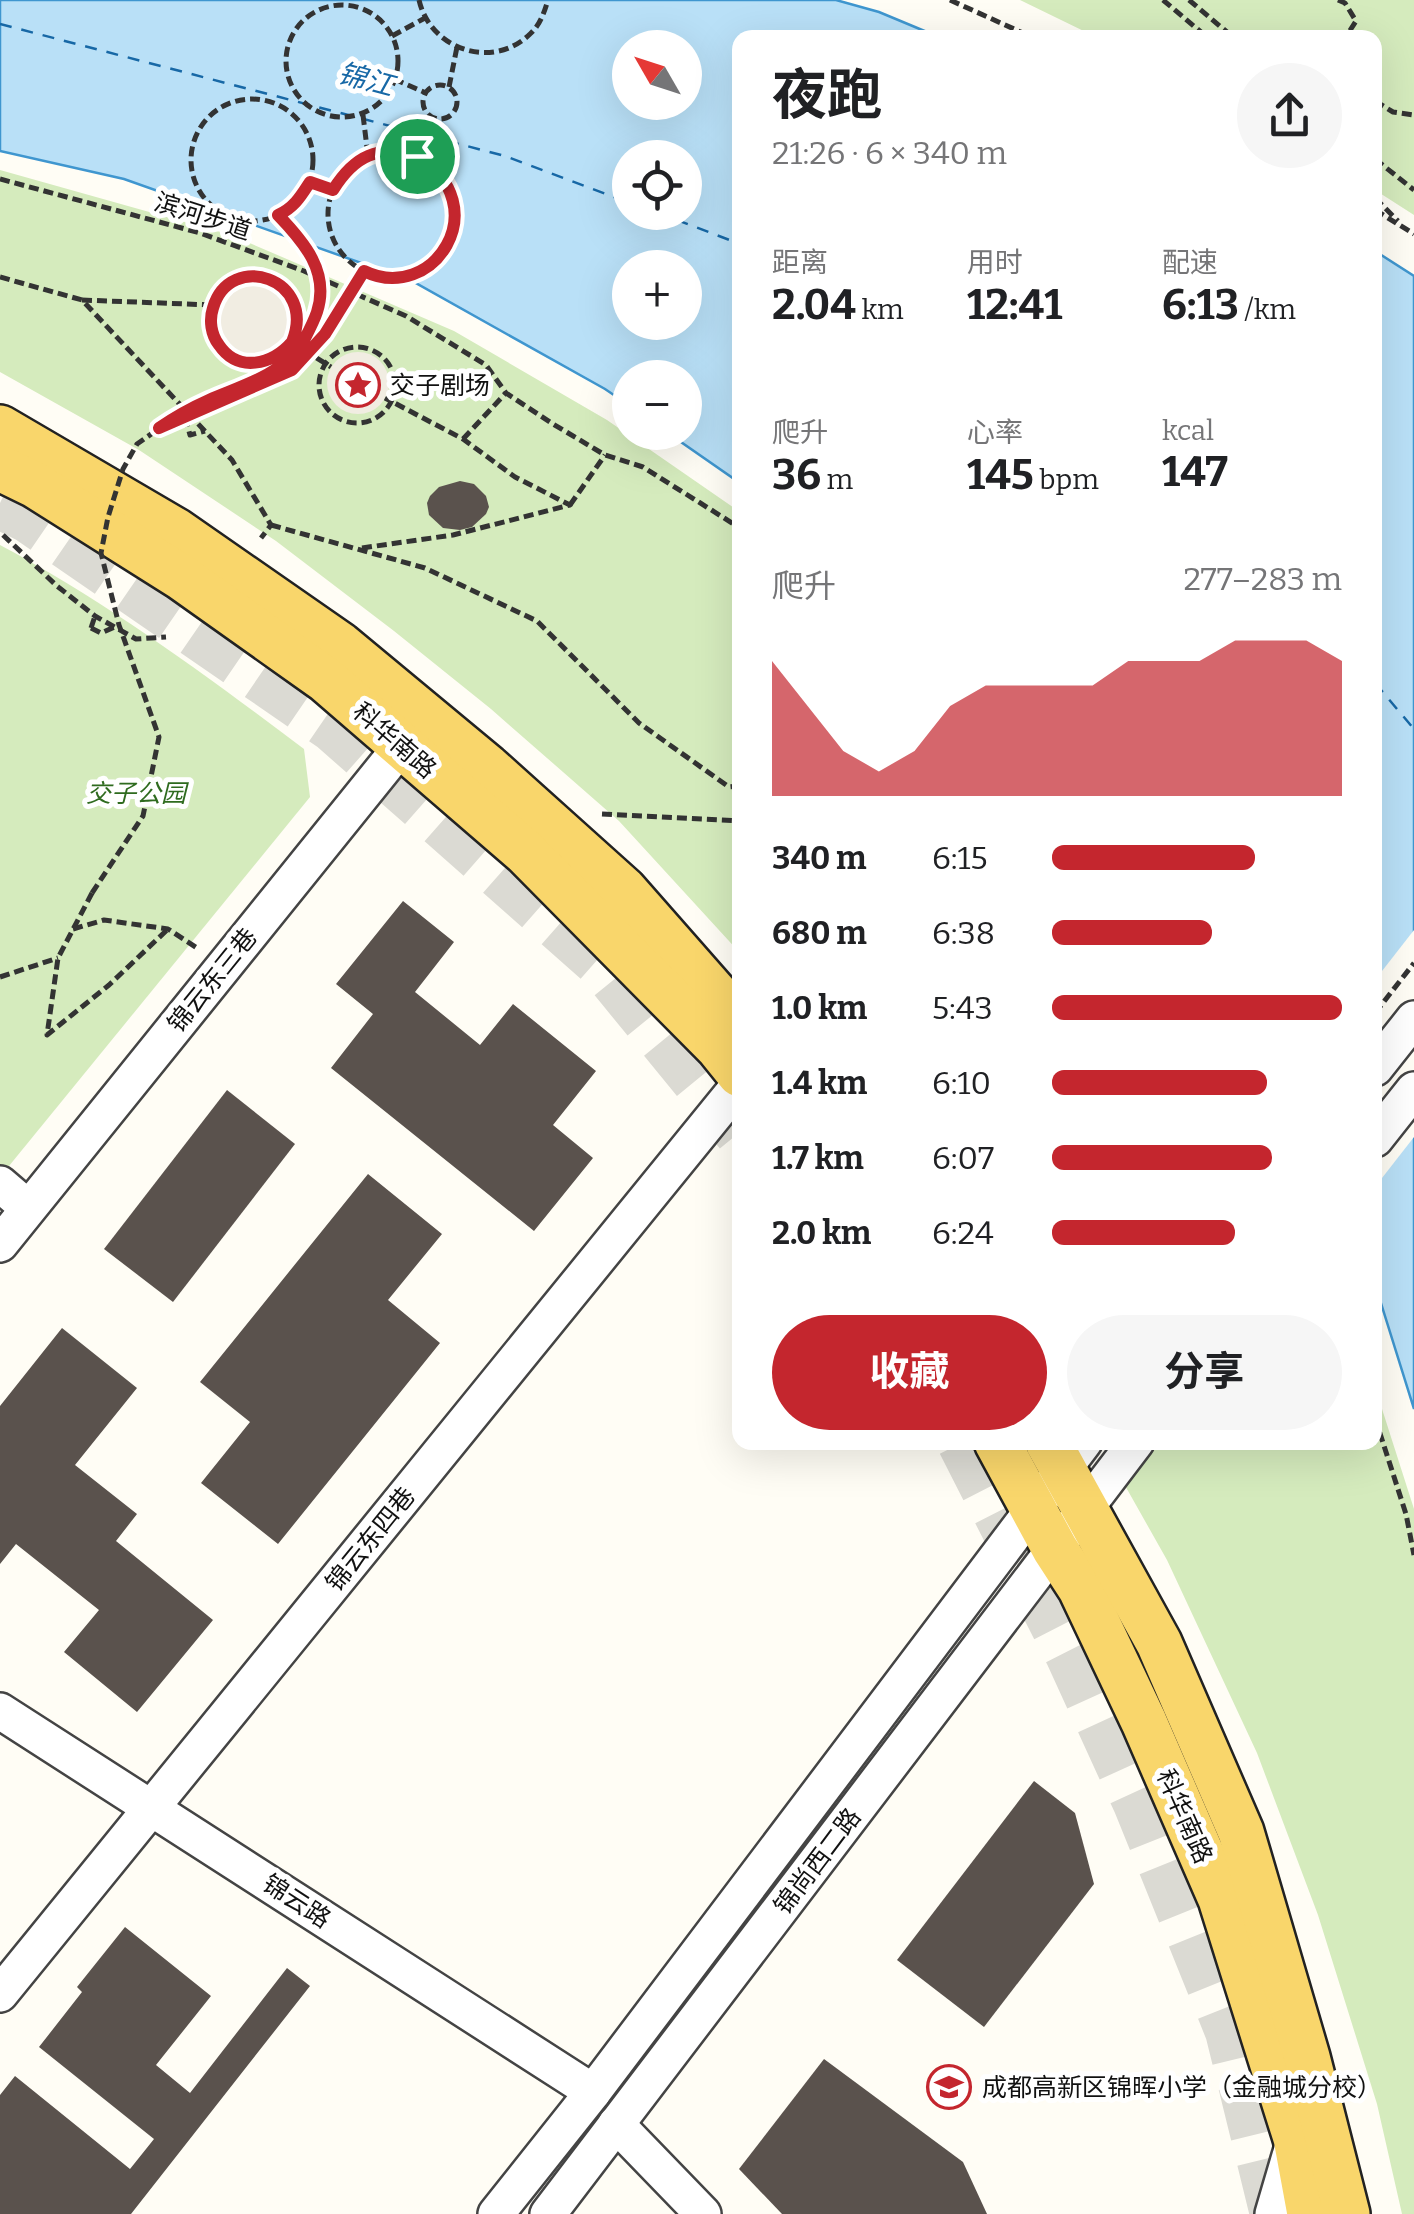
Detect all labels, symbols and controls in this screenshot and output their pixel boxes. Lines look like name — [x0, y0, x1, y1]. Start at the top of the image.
north arrow — [612, 30, 702, 120]
map controls — [612, 30, 702, 450]
water label: 锦江 — [335, 56, 400, 103]
text: 夜跑 — [772, 63, 882, 129]
button: share — [1237, 63, 1342, 168]
pin — [375, 114, 460, 199]
icon: arrive — [390, 129, 445, 184]
text: 21:26 · 6 × 340 m — [772, 134, 1007, 172]
button: locate — [612, 140, 702, 230]
street label: 滨河步道 — [150, 187, 255, 247]
text: 距离 — [772, 246, 828, 279]
text: 用时 — [967, 246, 1023, 279]
text: 配速 — [1162, 246, 1218, 279]
button: + — [612, 250, 702, 340]
text: 2.04 — [772, 280, 856, 330]
text: 12:41 — [967, 280, 1062, 330]
text: 6:13 — [1162, 280, 1239, 330]
text: km — [856, 293, 904, 326]
text: /km — [1239, 293, 1296, 326]
button: − — [612, 360, 702, 450]
place icon: 交子剧场 — [335, 362, 381, 408]
place label: 交子剧场 — [390, 371, 490, 401]
text: kcal — [1162, 414, 1214, 447]
text: 爬升 — [772, 416, 828, 449]
text: 心率 — [967, 416, 1023, 449]
text: 147 — [1162, 447, 1228, 497]
text: 36 — [772, 450, 821, 500]
text: 145 — [967, 450, 1034, 500]
text: m — [821, 463, 853, 496]
text: bpm — [1034, 463, 1099, 496]
text: 277–283 m — [1183, 560, 1342, 598]
text: 爬升 — [772, 567, 836, 605]
street label: 科华南路 — [347, 697, 442, 785]
park label: 交子公园 — [86, 779, 189, 809]
text: 340 m — [772, 839, 867, 877]
text: 6:15 — [932, 839, 988, 877]
text: 680 m — [772, 914, 867, 952]
text: 6:38 — [932, 914, 995, 952]
street label: 锦云东三巷 — [162, 923, 264, 1039]
text: 1.0 km — [772, 989, 867, 1027]
text: 5:43 — [932, 989, 993, 1027]
text: 1.4 km — [772, 1064, 867, 1102]
text: 6:10 — [932, 1064, 991, 1102]
text: 1.7 km — [772, 1139, 864, 1177]
text: 6:07 — [932, 1139, 994, 1177]
text: 2.0 km — [772, 1214, 871, 1252]
text: 6:24 — [932, 1214, 994, 1252]
button: 收藏 — [772, 1315, 1047, 1430]
button: 分享 — [1067, 1315, 1342, 1430]
street label: 锦云东四巷 — [320, 1482, 422, 1598]
street label: 科华南路 — [1150, 1765, 1218, 1868]
street label: 锦尚西二路 — [768, 1803, 867, 1921]
street label: 锦云路 — [257, 1869, 336, 1935]
school or university icon: 成都高新区锦晖小学（金融城分校） — [926, 2064, 972, 2110]
place label: 成都高新区锦晖小学（金融城分校） — [982, 2073, 1382, 2103]

